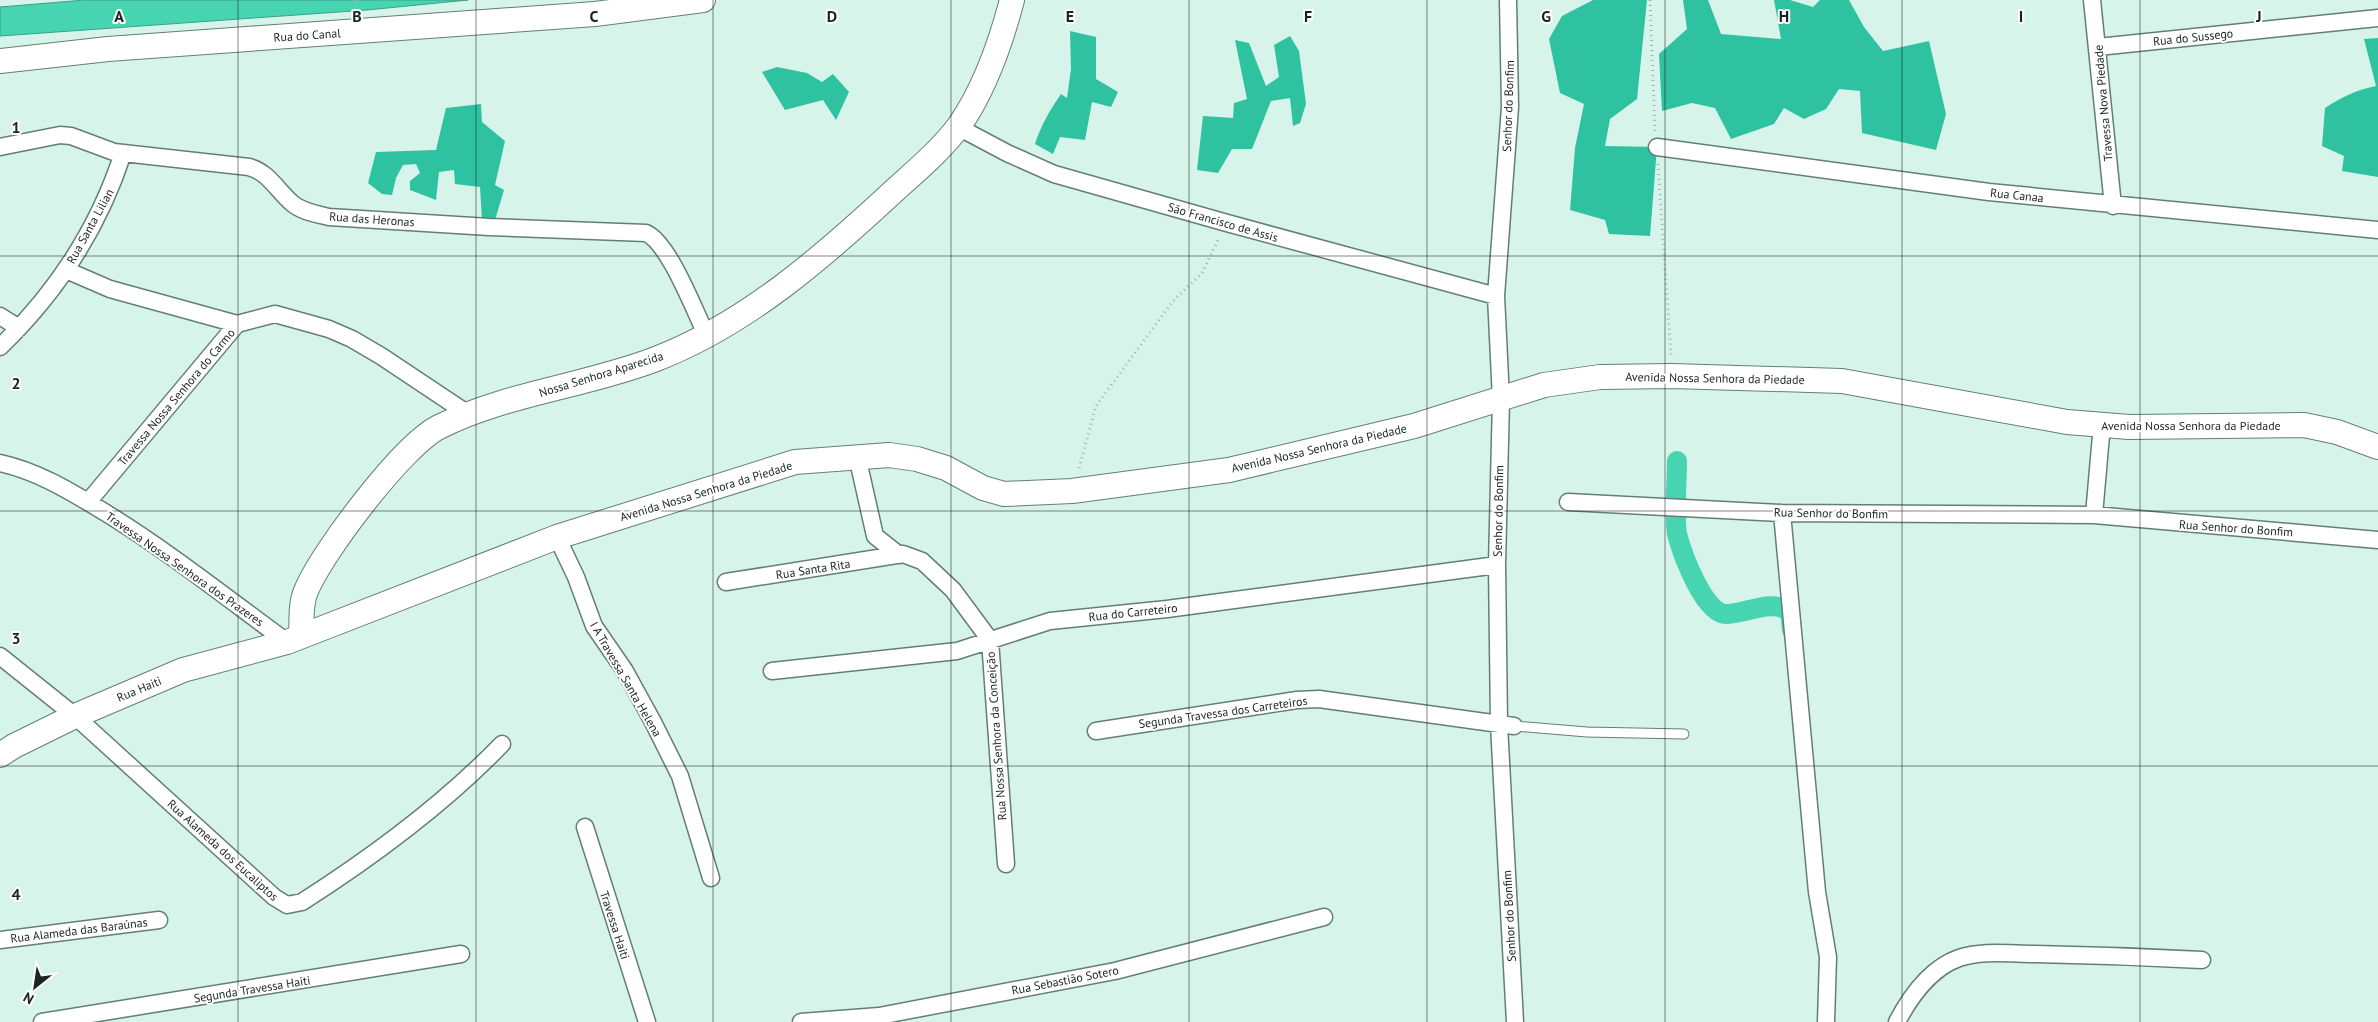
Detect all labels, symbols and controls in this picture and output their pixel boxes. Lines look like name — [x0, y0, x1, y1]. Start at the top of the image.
text: A — [114, 6, 124, 26]
text: B — [352, 6, 362, 26]
text: C — [590, 6, 599, 26]
text: D — [827, 6, 837, 26]
text: E — [1066, 6, 1074, 26]
text: F — [1304, 6, 1312, 26]
text: G — [1541, 6, 1551, 26]
text: H — [1779, 6, 1789, 26]
text: I — [2019, 6, 2023, 26]
text: J — [2255, 6, 2262, 26]
street label: Rua do Canal — [273, 25, 342, 45]
street label: Rua do Sussego — [2152, 25, 2234, 49]
street label: Travessa Nova Piedade — [2090, 44, 2116, 162]
street label: Senhor do Bonfim — [1499, 60, 1517, 152]
text: 1 — [11, 117, 21, 137]
street label: Rua Canaa — [1990, 185, 2045, 205]
street label: Rua Santa Lilian — [63, 186, 117, 266]
street label: São Francisco de Assis — [1166, 199, 1280, 245]
street label: Rua das Heronas — [329, 209, 415, 229]
street label: Travessa Nossa Senhora do Carmo — [114, 325, 238, 469]
street label: Nossa Senhora Aparecida — [537, 348, 665, 400]
street label: Avenida Nossa Senhora da Piedade — [1625, 369, 1805, 387]
text: 2 — [11, 373, 21, 393]
street label: Avenida Nossa Senhora da Piedade — [2101, 418, 2281, 433]
street label: Avenida Nossa Senhora da Piedade — [1230, 421, 1408, 475]
street label: Avenida Nossa Senhora da Piedade — [618, 458, 794, 524]
street label: Senhor do Bonfim — [1490, 465, 1506, 557]
street label: Rua Senhor do Bonfim — [1774, 505, 1888, 521]
street label: Travessa Nossa Senhora dos Prazeres — [103, 509, 267, 629]
street label: Rua Senhor do Bonfim — [2178, 517, 2294, 539]
street label: Rua Santa Rita — [775, 556, 851, 582]
street label: Rua do Carreteiro — [1088, 600, 1178, 624]
street label: I A Travessa Santa Helena — [587, 619, 665, 739]
text: 3 — [11, 628, 21, 648]
street label: Rua Nossa Senhora da Conceição — [983, 651, 1009, 821]
street label: Rua Haiti — [114, 673, 164, 705]
street label: Segunda Travessa dos Carreteiros — [1138, 693, 1308, 731]
street label: Rua Alameda dos Eucaliptos — [164, 796, 282, 904]
street label: Senhor do Bonfim — [1499, 870, 1519, 962]
text: 4 — [11, 884, 21, 904]
street label: Travessa Haiti — [597, 889, 633, 961]
street label: Rua Alameda das Baraúnas — [10, 914, 148, 946]
north arrow — [10, 962, 60, 1012]
street label: Rua Sebastião Sotero — [1010, 962, 1120, 998]
street label: Segunda Travessa Haiti — [193, 972, 311, 1006]
text: N — [20, 988, 37, 1008]

